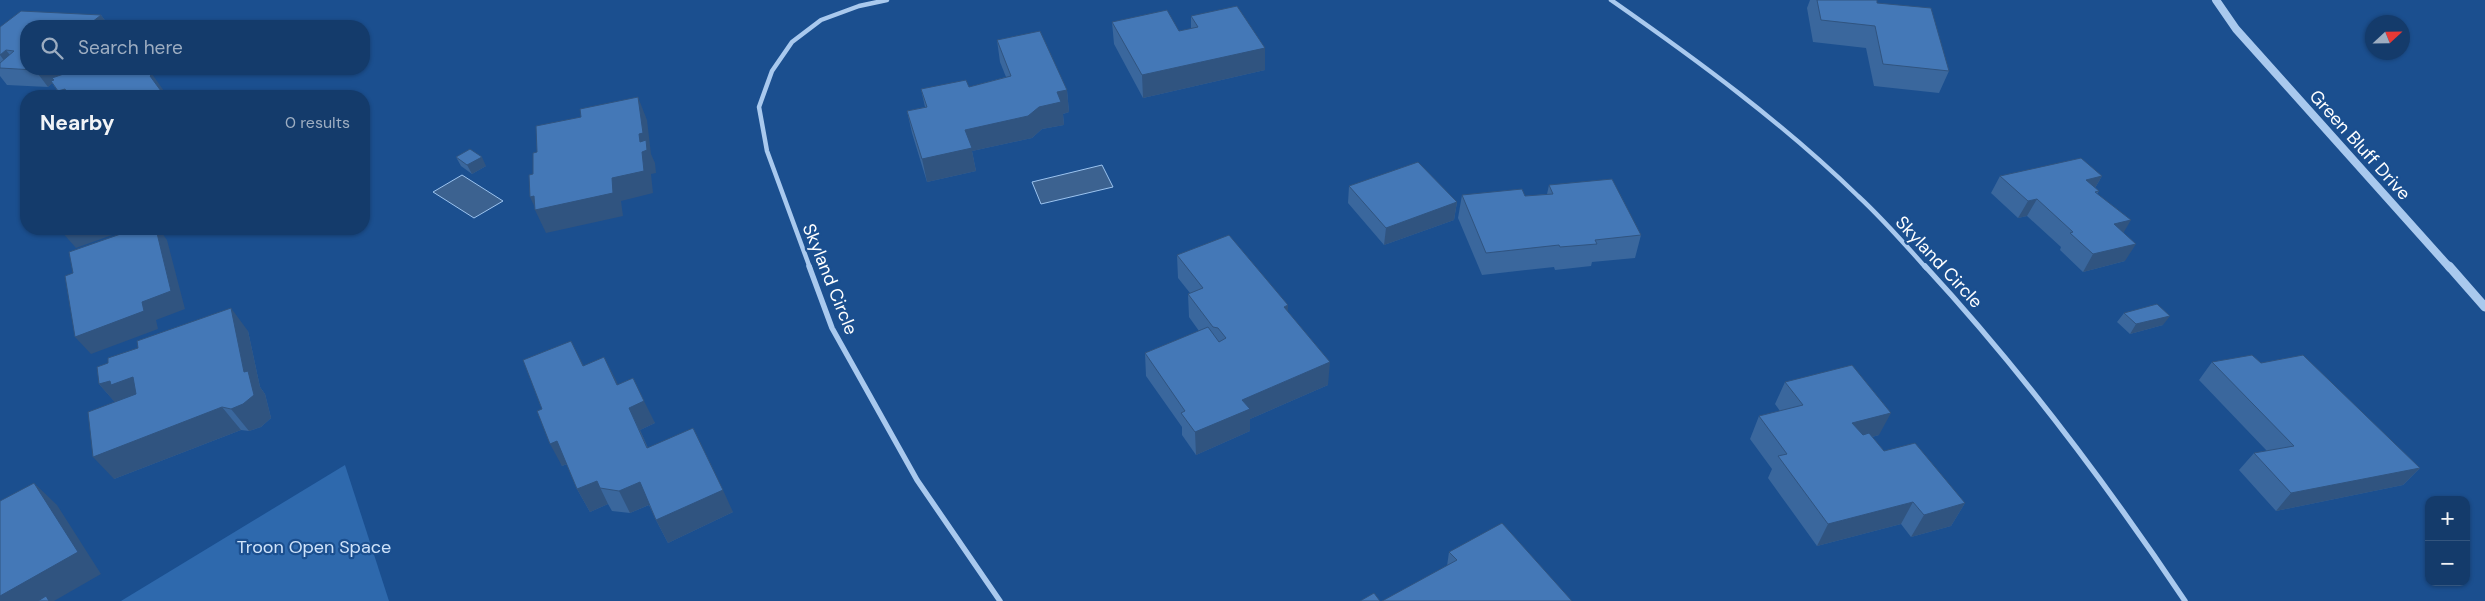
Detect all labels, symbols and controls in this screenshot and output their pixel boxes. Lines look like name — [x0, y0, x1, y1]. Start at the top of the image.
north arrow — [2365, 15, 2410, 60]
search box — [20, 20, 370, 75]
icon: search — [38, 34, 66, 62]
text: Search here — [78, 35, 183, 60]
street label: Green Bluff Drive — [2304, 85, 2416, 205]
text: Nearby — [40, 109, 114, 137]
text: 0 results — [285, 112, 350, 133]
street label: Skyland Circle — [1890, 211, 1988, 313]
street label: Skyland Circle — [797, 220, 863, 338]
map controls — [2425, 496, 2470, 586]
button: + — [2425, 496, 2470, 541]
park label: Troon Open Space — [237, 535, 391, 559]
button: − — [2425, 541, 2470, 586]

